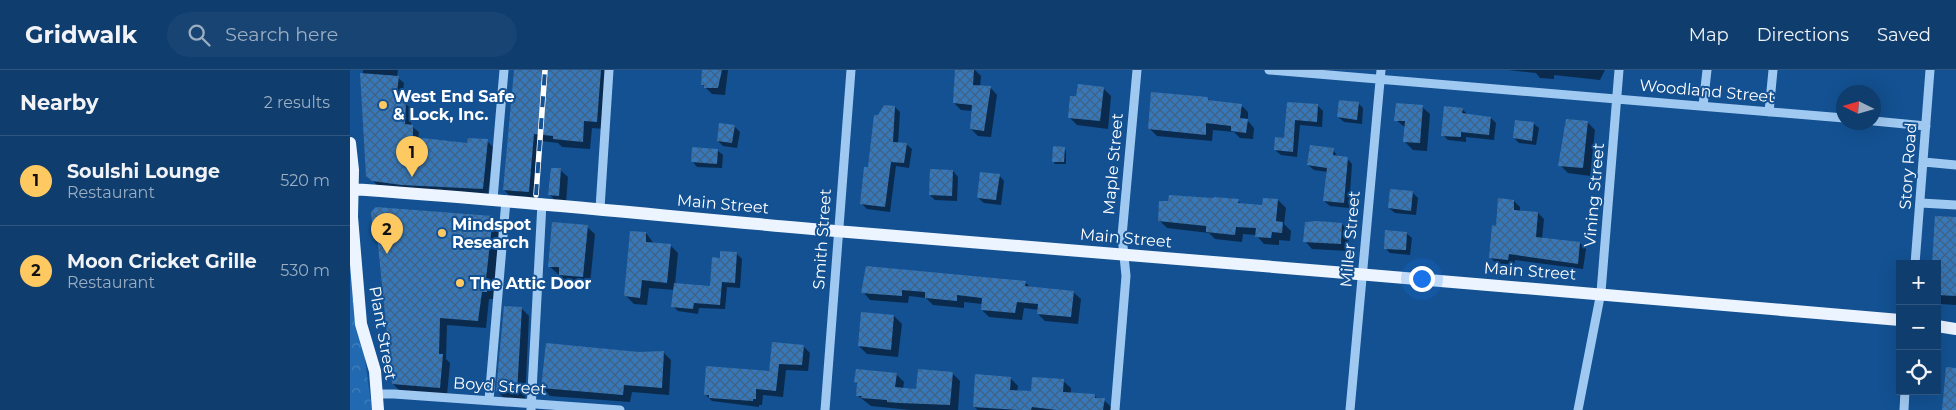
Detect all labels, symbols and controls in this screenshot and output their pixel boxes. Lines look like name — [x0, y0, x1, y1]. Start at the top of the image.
search box — [167, 12, 517, 57]
text: Gridwalk — [25, 20, 137, 49]
icon: search — [185, 21, 213, 49]
text: Search here — [225, 23, 338, 46]
text: Map — [1689, 24, 1729, 46]
text: Directions — [1757, 24, 1849, 46]
text: Saved — [1877, 24, 1931, 46]
street label: Woodland Street — [1639, 76, 1776, 106]
north arrow — [1836, 85, 1881, 130]
place label: West End Safe & Lock, Inc. — [393, 87, 515, 124]
text: Nearby — [20, 90, 99, 115]
text: 2 results — [264, 93, 330, 112]
marker: West End Safe & Lock, Inc. — [377, 99, 389, 111]
street label: Maple Street — [1099, 112, 1127, 216]
street label: Story Road — [1895, 122, 1921, 210]
pin: 1 — [396, 136, 428, 177]
street label: Vining Street — [1580, 142, 1608, 248]
text: Soulshi Lounge — [67, 160, 220, 183]
text: 1 — [33, 171, 39, 190]
text: 520 m — [280, 171, 330, 190]
text: Restaurant — [67, 183, 155, 202]
street label: Smith Street — [809, 188, 835, 290]
street label: Miller Street — [1336, 189, 1364, 288]
street label: Main Street — [676, 191, 770, 218]
pin: 2 — [371, 213, 403, 254]
place label: Mindspot Research — [452, 215, 531, 252]
street label: Main Street — [1079, 225, 1173, 252]
marker: Mindspot Research — [436, 227, 448, 239]
text: Moon Cricket Grille — [67, 250, 257, 273]
street label: Main Street — [1483, 258, 1577, 284]
map controls — [1896, 260, 1941, 395]
button: + — [1896, 260, 1941, 305]
text: 2 — [31, 261, 41, 280]
text: 530 m — [280, 261, 330, 280]
your location — [1409, 266, 1435, 292]
text: Restaurant — [67, 273, 155, 292]
place label: The Attic Door — [470, 274, 592, 293]
marker: The Attic Door — [454, 277, 466, 289]
street label: Plant Street — [365, 285, 401, 382]
button: − — [1896, 305, 1941, 350]
button: locate — [1896, 350, 1941, 395]
street label: Boyd Street — [453, 373, 548, 399]

